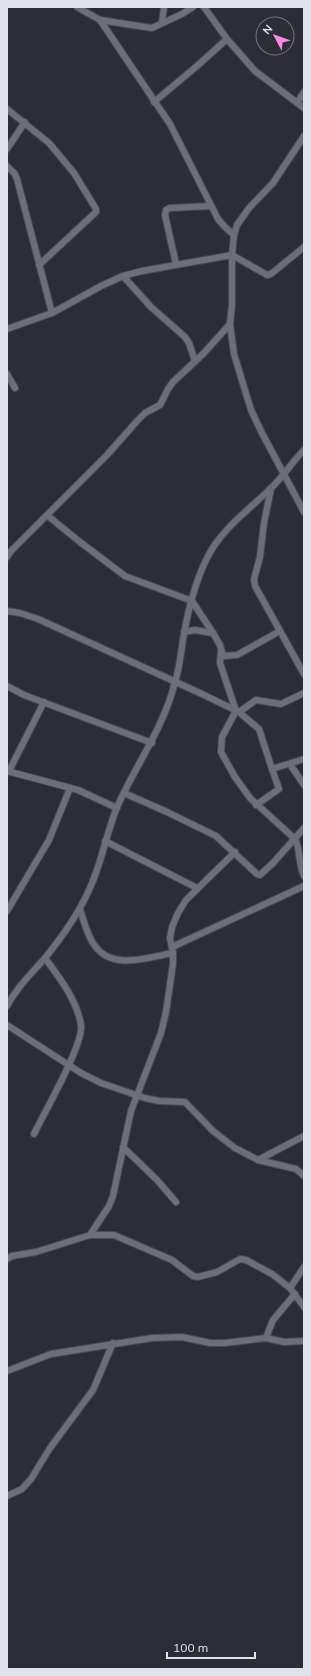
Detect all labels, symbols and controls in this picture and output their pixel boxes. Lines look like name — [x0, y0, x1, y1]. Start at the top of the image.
north arrow — [255, 16, 295, 56]
text: N — [259, 22, 275, 37]
scale bar — [167, 1634, 255, 1660]
text: 100 m — [173, 1640, 208, 1655]

